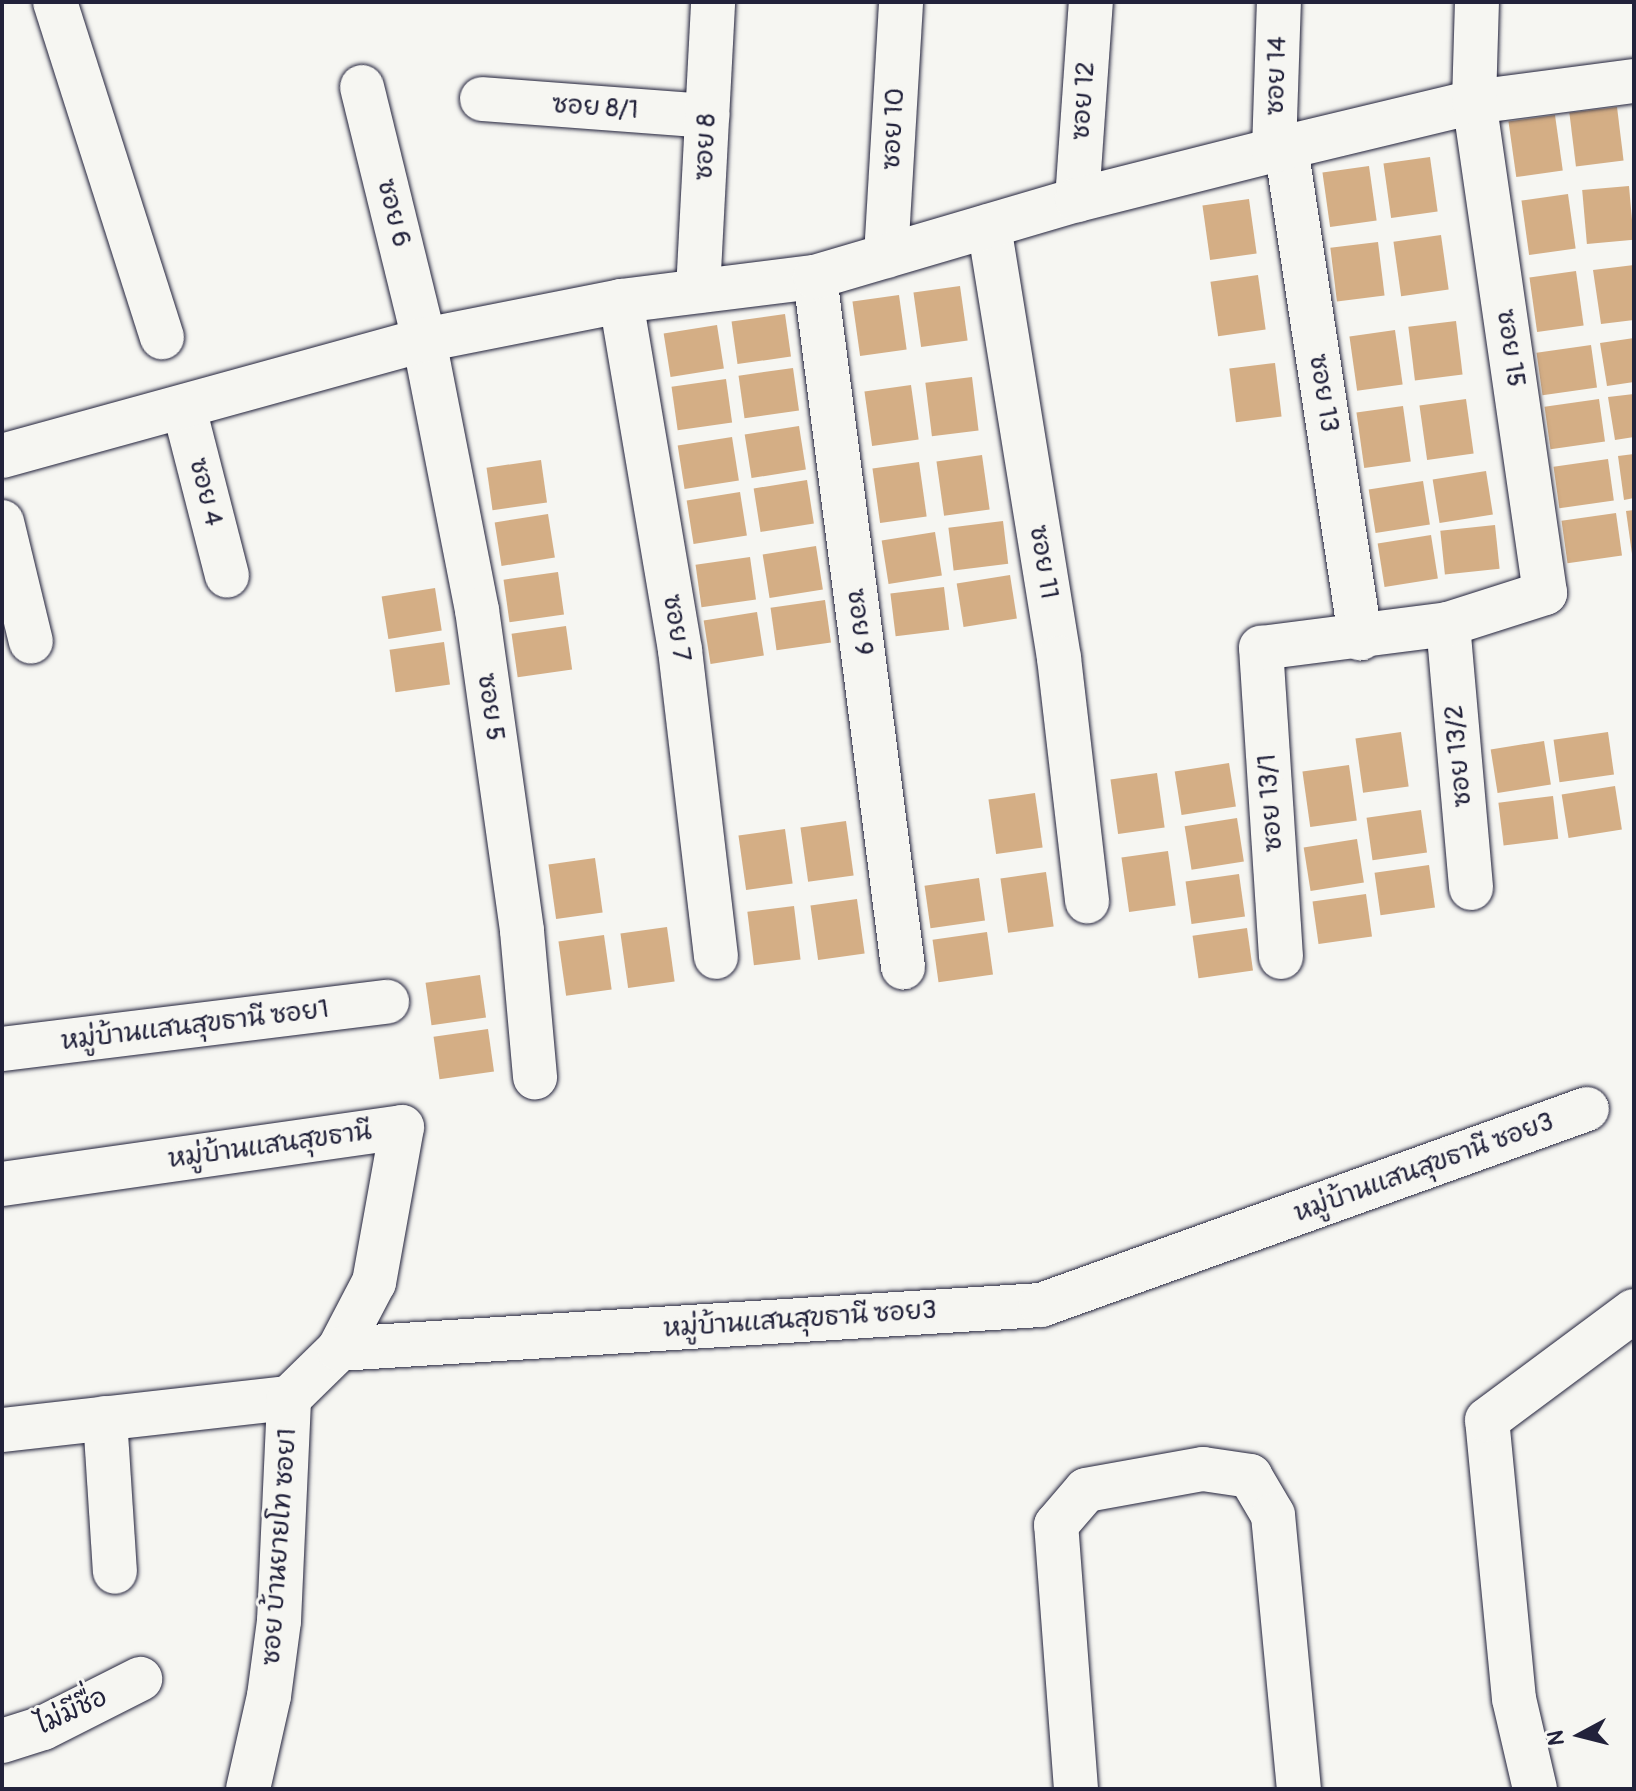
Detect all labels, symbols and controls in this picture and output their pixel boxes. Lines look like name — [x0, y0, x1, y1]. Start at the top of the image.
street label: ซอย 14 — [1260, 36, 1294, 116]
street label: ซอย 12 — [1066, 61, 1102, 141]
street label: ซอย 10 — [876, 87, 912, 171]
street label: ซอย 8/1 — [551, 89, 639, 127]
street label: ซอย 8 — [689, 113, 723, 181]
street label: ซอย 6 — [369, 176, 417, 250]
street label: ซอย 15 — [1489, 307, 1531, 389]
street label: ซอย 13 — [1301, 352, 1345, 434]
street label: ซอย 4 — [181, 455, 229, 529]
street label: ซอย 11 — [1022, 523, 1064, 601]
street label: ซอย 9 — [839, 587, 879, 657]
street label: ซอย 7 — [655, 592, 697, 664]
street label: ซอย 5 — [470, 671, 510, 743]
street label: ซอย 13/2 — [1439, 704, 1479, 808]
street label: ซอย 13/1 — [1252, 753, 1290, 853]
street label: หมู่บ้านแสนสุขธานี ซอย1 — [59, 994, 331, 1058]
street label: หมู่บ้านแสนสุขธานี ซอย3 — [1290, 1107, 1558, 1229]
street label: หมู่บ้านแสนสุขธานี — [166, 1116, 374, 1176]
street label: หมู่บ้านแสนสุขธานี ซอย3 — [662, 1295, 938, 1345]
street label: ซอย บ้านยายโท ซอย1 — [256, 1427, 304, 1667]
street label: ไม่มีชื่อ — [32, 1682, 112, 1742]
north arrow — [1540, 1695, 1620, 1775]
text: N — [1541, 1729, 1571, 1747]

